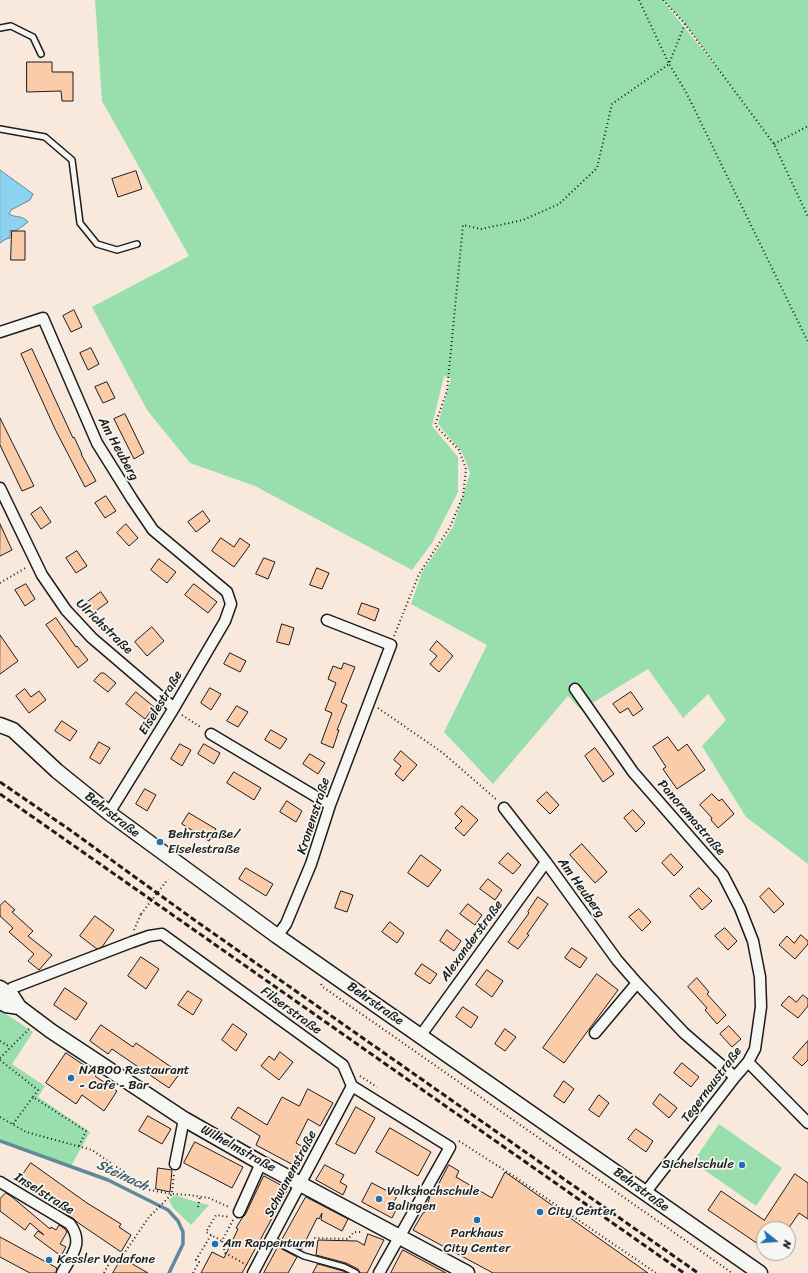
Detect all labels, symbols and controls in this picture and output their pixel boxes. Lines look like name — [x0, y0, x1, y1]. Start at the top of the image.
street label: Am Heuberg — [94, 415, 142, 483]
street label: Ulrichstraße — [72, 596, 136, 658]
street label: Eiselestraße — [136, 668, 186, 738]
street label: Kronenstraße — [294, 776, 334, 856]
street label: Panoramastraße — [654, 777, 728, 859]
street label: Behrstraße — [82, 789, 142, 841]
place label: Behrstraße/ Eiselestraße — [168, 827, 240, 858]
marker: Behrstraße/ Eiselestraße — [155, 837, 165, 847]
street label: Am Heuberg — [554, 855, 608, 921]
street label: Alexanderstraße — [437, 898, 507, 984]
street label: Behrstraße — [344, 979, 406, 1029]
street label: Filserstraße — [257, 984, 325, 1038]
street label: Tegernaustraße — [679, 1044, 745, 1126]
place label: NABOO Restaurant - Cafe - Bar — [79, 1063, 189, 1094]
marker: NABOO Restaurant - Cafe - Bar — [66, 1073, 76, 1083]
street label: Wilhelmstraße — [198, 1122, 278, 1176]
street label: Schwanenstraße — [262, 1128, 320, 1220]
water label: Steinach — [94, 1157, 150, 1195]
place label: Sichelschule — [662, 1157, 734, 1173]
marker: Sichelschule — [737, 1160, 747, 1170]
street label: Behrstraße — [610, 1165, 672, 1215]
street label: Inselstraße — [11, 1170, 77, 1218]
place label: Volkshochschule Balingen — [387, 1184, 480, 1215]
marker: Volkshochschule Balingen — [374, 1194, 384, 1204]
place label: City Center — [548, 1204, 615, 1220]
marker: City Center — [535, 1207, 545, 1217]
marker: Parkhaus City Center — [472, 1215, 482, 1225]
north arrow — [756, 1221, 796, 1261]
place label: Parkhaus City Center — [443, 1226, 511, 1257]
place label: Am Rappenturm — [223, 1236, 315, 1252]
text: N — [777, 1238, 797, 1251]
marker: Am Rappenturm — [210, 1239, 220, 1249]
place label: Kessler Vodafone — [57, 1252, 155, 1268]
marker: Kessler Vodafone — [44, 1255, 54, 1265]

